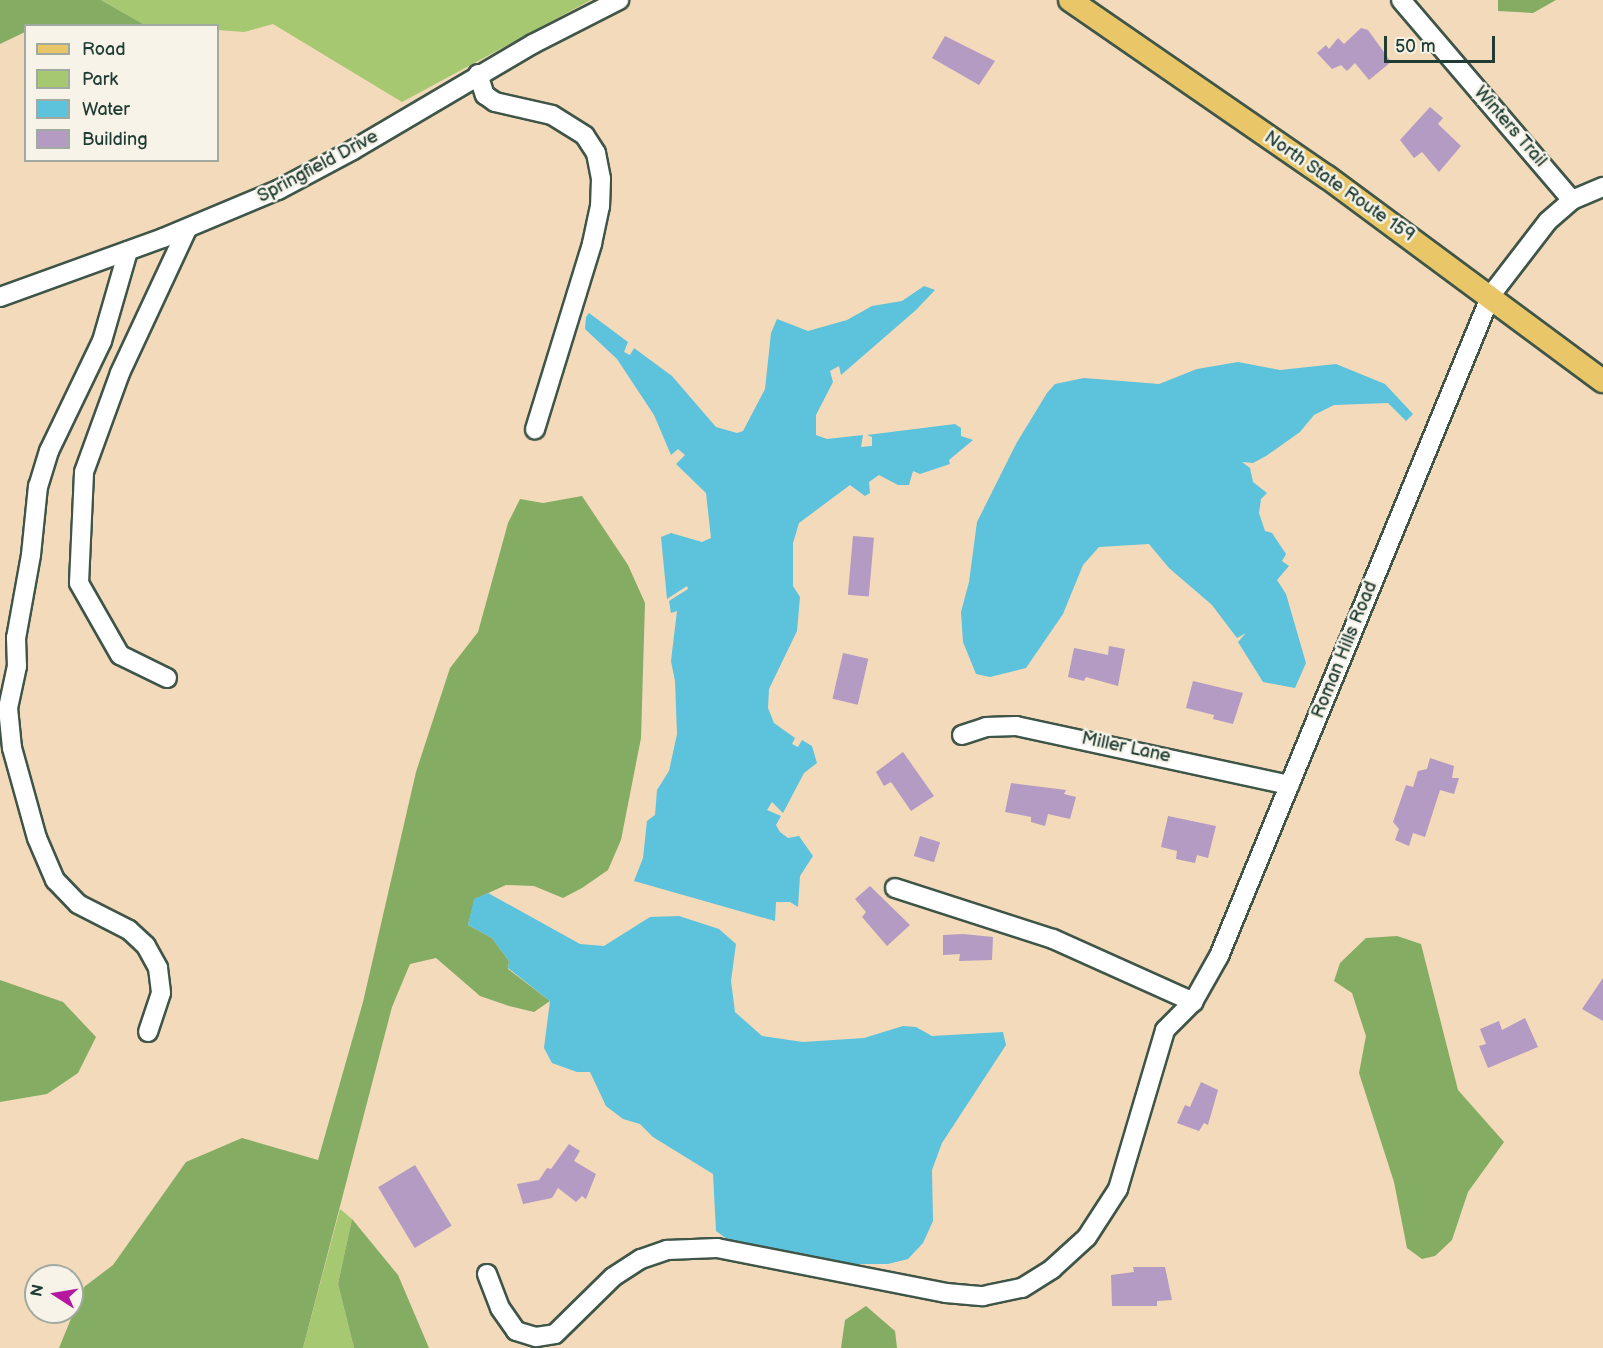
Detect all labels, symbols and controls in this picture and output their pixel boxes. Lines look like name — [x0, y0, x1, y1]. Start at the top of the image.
legend — [24, 24, 219, 162]
scale bar — [1387, 24, 1498, 62]
text: 50 m — [1395, 36, 1436, 57]
text: Road — [82, 39, 126, 60]
text: Park — [82, 69, 118, 90]
street label: Winters Trail — [1469, 82, 1551, 172]
text: Water — [82, 99, 130, 120]
street label: Springfield Drive — [254, 126, 382, 208]
street label: North State Route 159 — [1260, 127, 1418, 247]
text: Building — [82, 129, 148, 150]
street label: Roman Hills Road — [1308, 578, 1382, 722]
street label: Miller Lane — [1079, 728, 1173, 768]
north arrow — [24, 1264, 84, 1324]
text: N — [27, 1283, 48, 1298]

